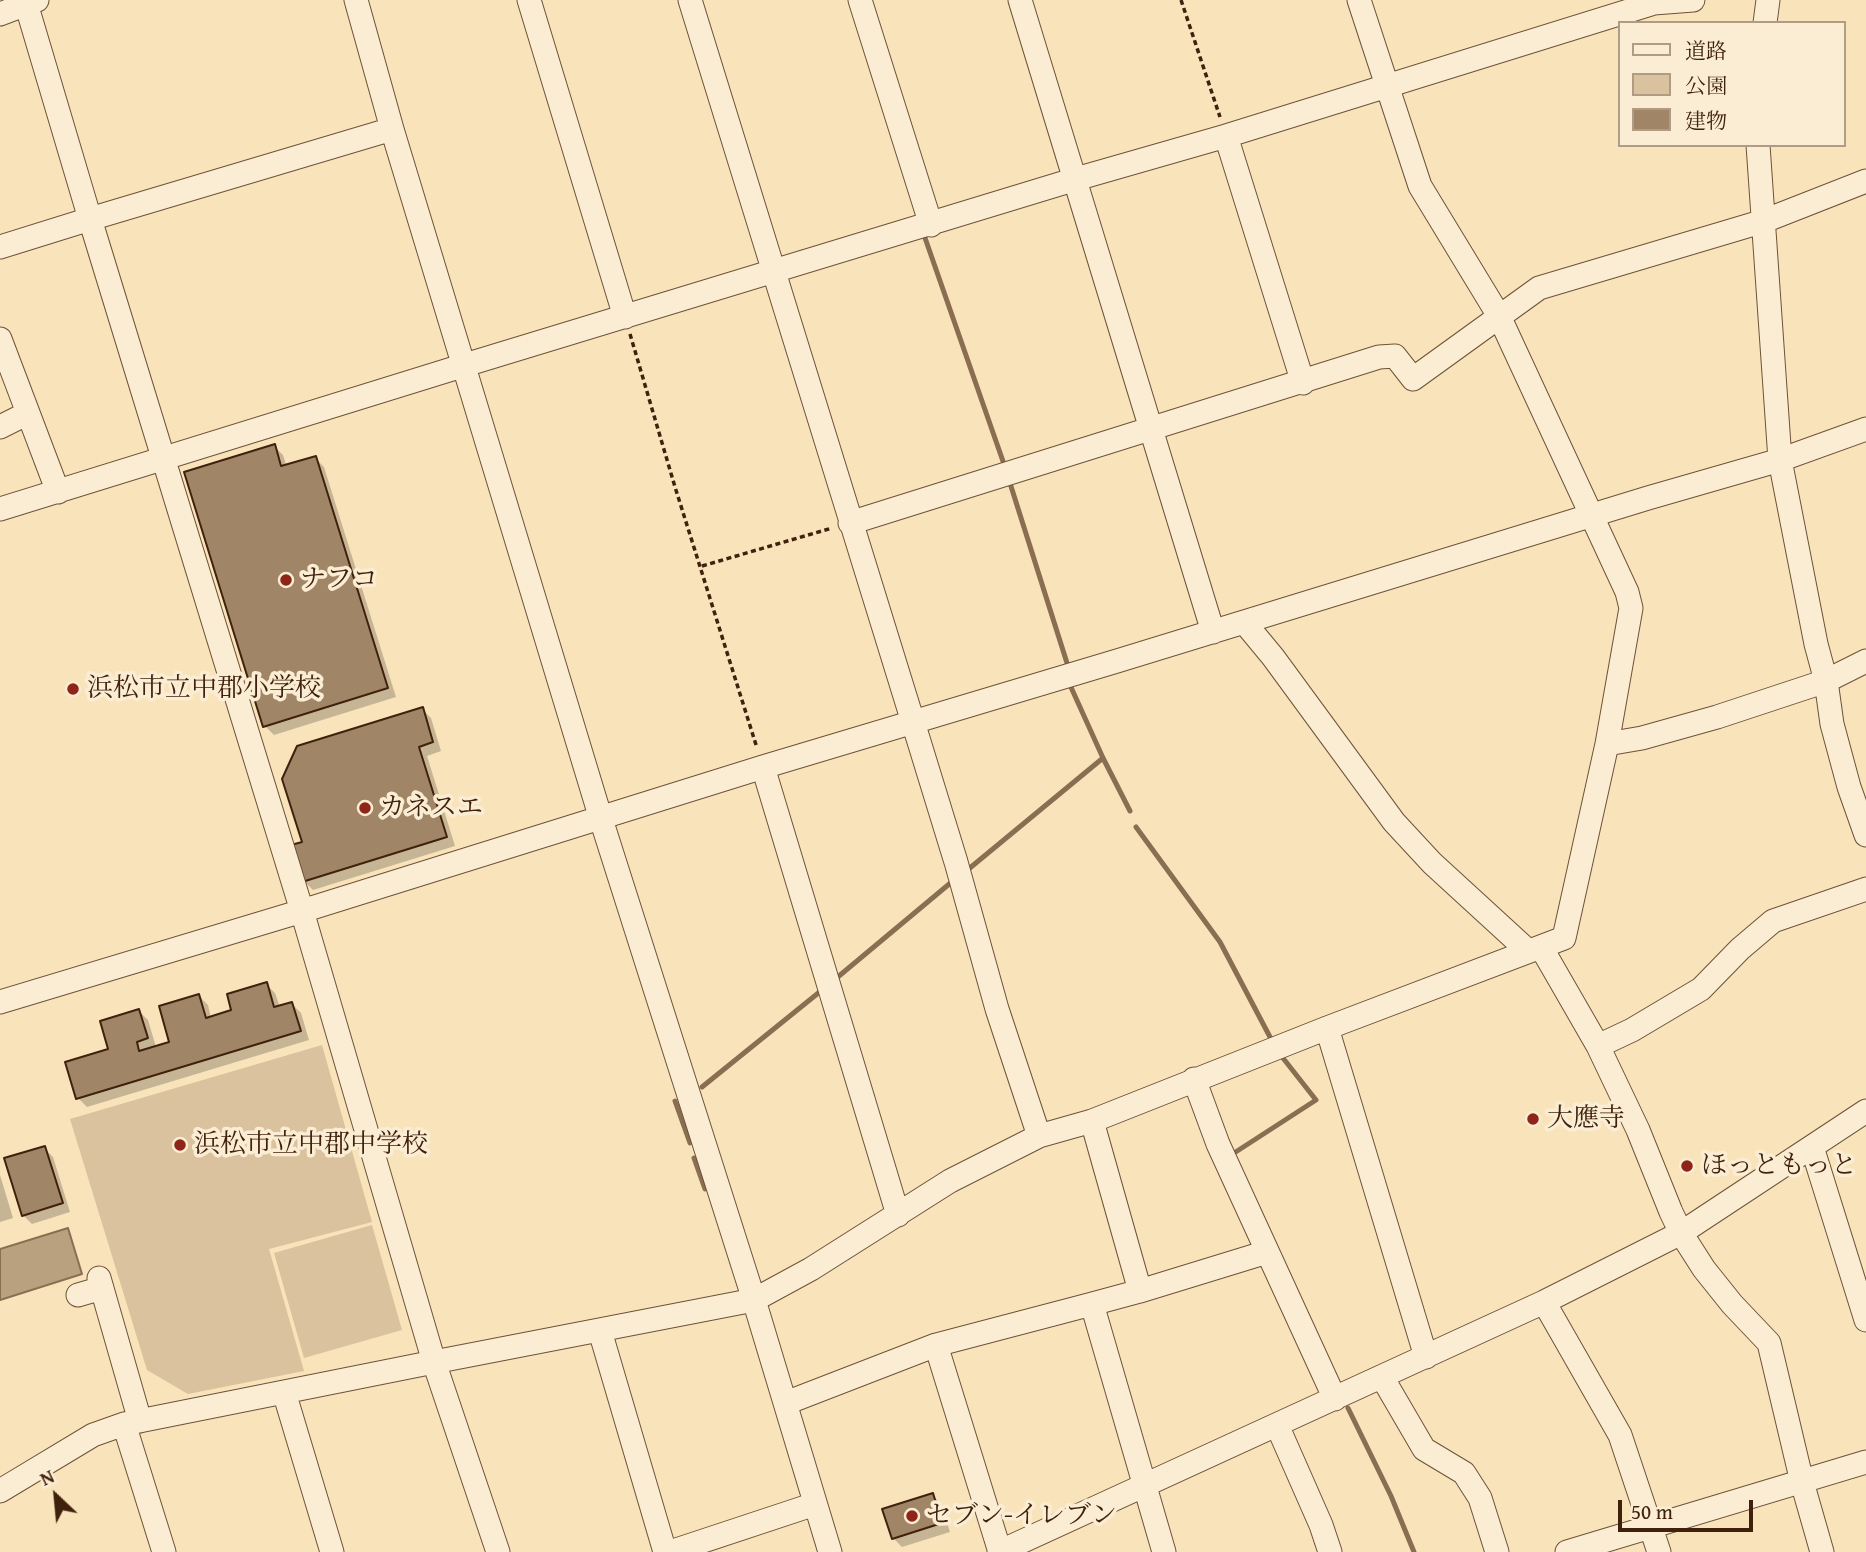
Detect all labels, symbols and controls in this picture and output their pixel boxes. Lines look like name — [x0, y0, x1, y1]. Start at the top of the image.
legend — [1618, 21, 1845, 147]
text: 道路 — [1685, 35, 1727, 66]
text: 公園 — [1685, 70, 1727, 101]
text: 建物 — [1685, 105, 1727, 136]
place label: ナフコ — [300, 564, 378, 596]
marker: ナフコ — [278, 572, 294, 588]
place label: 浜松市立中郡小学校 — [87, 673, 321, 705]
marker: 浜松市立中郡小学校 — [65, 681, 81, 697]
place label: カネスエ — [379, 792, 483, 824]
marker: カネスエ — [357, 800, 373, 816]
place label: 大應寺 — [1547, 1103, 1625, 1135]
marker: 大應寺 — [1525, 1111, 1541, 1127]
place label: 浜松市立中郡中学校 — [194, 1129, 428, 1161]
marker: 浜松市立中郡中学校 — [172, 1137, 188, 1153]
place label: ほっともっと — [1701, 1150, 1857, 1182]
marker: ほっともっと — [1679, 1158, 1695, 1174]
north arrow — [21, 1461, 91, 1531]
text: N — [35, 1462, 59, 1492]
scale bar — [1621, 1486, 1756, 1530]
text: 50 m — [1631, 1496, 1673, 1527]
place label: セブン-イレブン — [926, 1500, 1117, 1532]
marker: セブン-イレブン — [904, 1508, 920, 1524]

